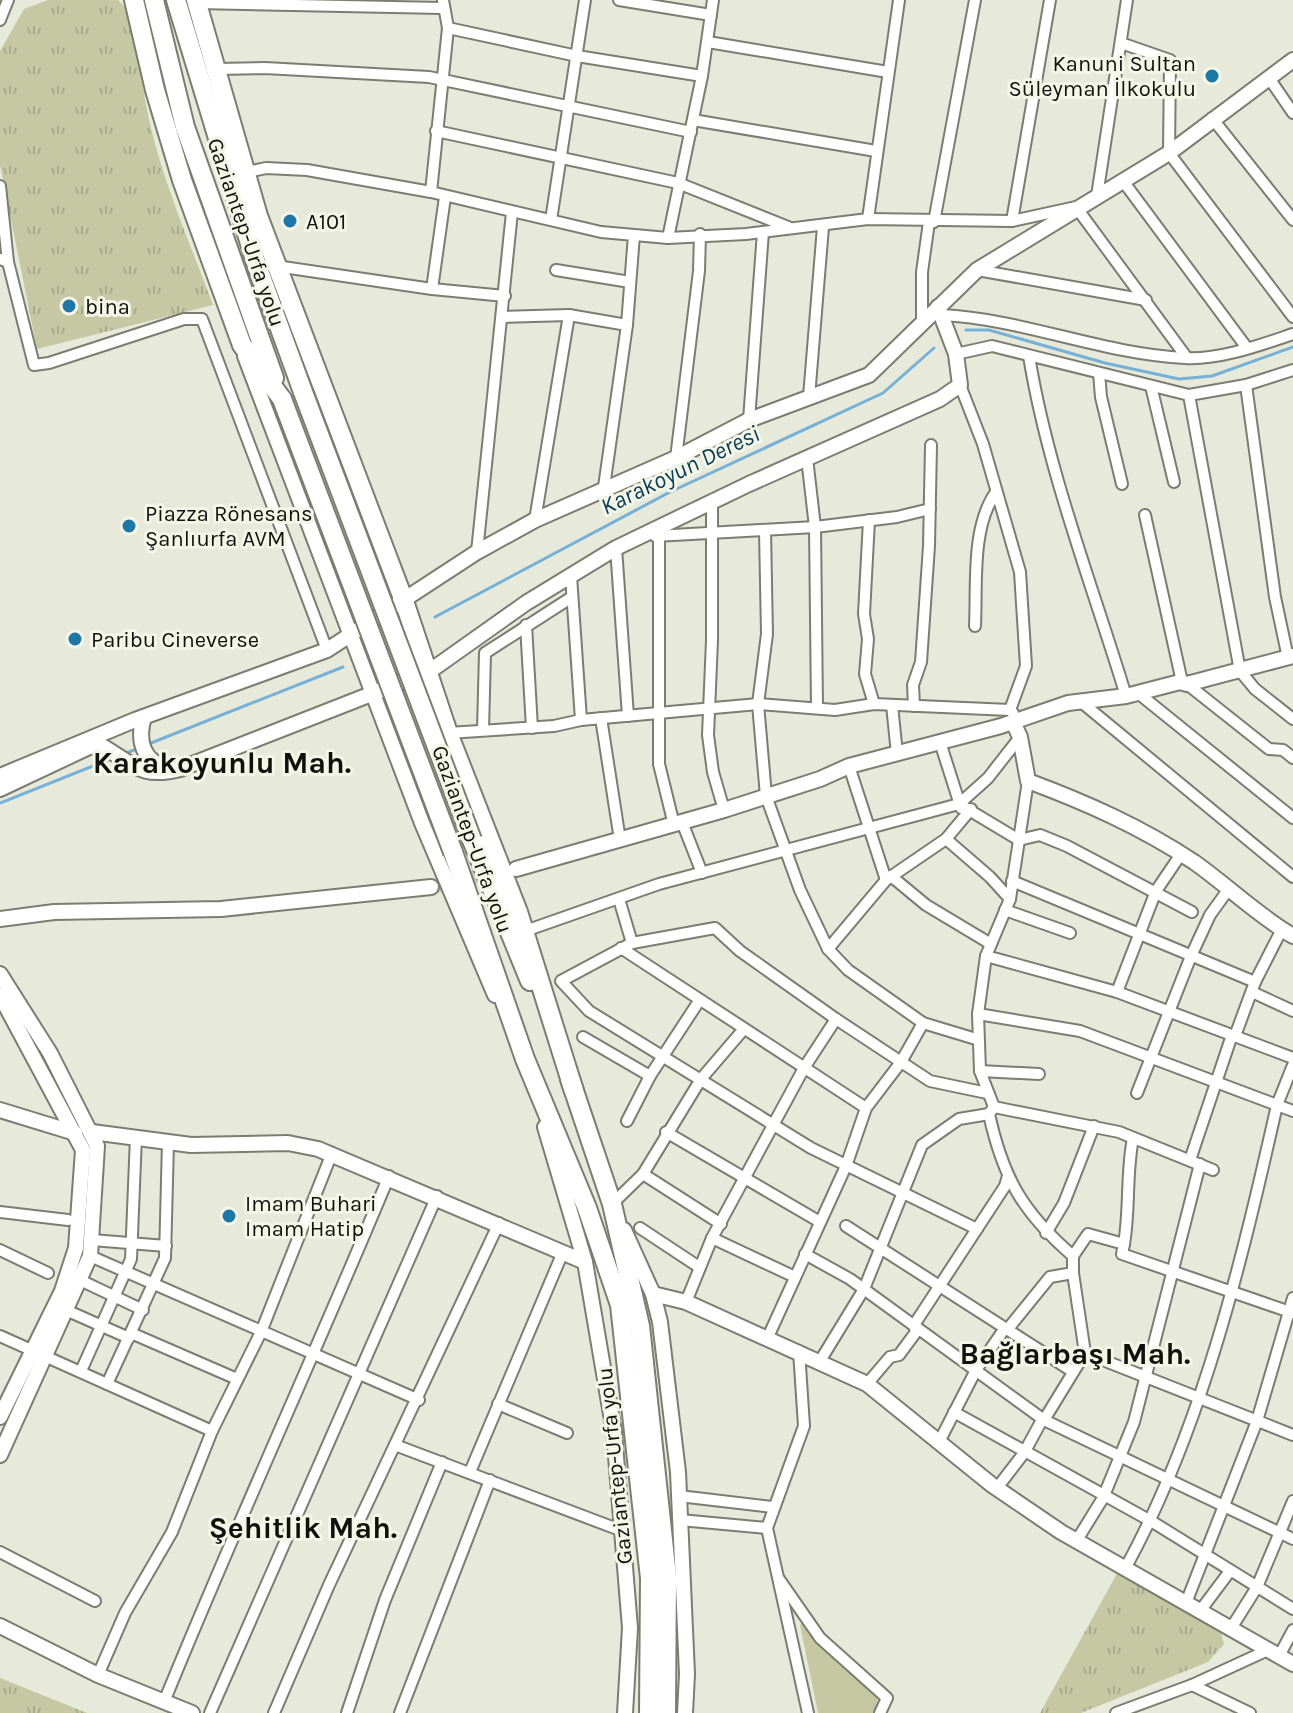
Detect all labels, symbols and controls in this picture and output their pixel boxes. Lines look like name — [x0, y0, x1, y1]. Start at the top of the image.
place label: Kanuni Sultan Süleyman İlkokulu — [1009, 51, 1196, 102]
marker: Kanuni Sultan Süleyman İlkokulu — [1203, 67, 1221, 85]
street label: Gaziantep-Urfa yolu — [202, 135, 291, 330]
place label: A101 — [306, 209, 346, 235]
marker: A101 — [281, 212, 299, 230]
place label: bina — [85, 294, 130, 320]
marker: bina — [60, 297, 78, 315]
water label: Karakoyun Deresi — [596, 419, 764, 521]
place label: Piazza Rönesans Şanlıurfa AVM — [145, 501, 313, 552]
marker: Piazza Rönesans Şanlıurfa AVM — [120, 517, 138, 535]
place label: Paribu Cineverse — [91, 627, 259, 653]
marker: Paribu Cineverse — [66, 630, 84, 648]
street label: Gaziantep-Urfa yolu — [426, 742, 518, 937]
district label: Karakoyunlu Mah. — [93, 745, 351, 781]
place label: Imam Buhari Imam Hatip — [245, 1191, 377, 1242]
marker: Imam Buhari Imam Hatip — [220, 1207, 238, 1225]
district label: Bağlarbaşı Mah. — [959, 1336, 1191, 1372]
street label: Gaziantep-Urfa yolu — [592, 1366, 638, 1566]
district label: Şehitlik Mah. — [209, 1510, 397, 1546]

